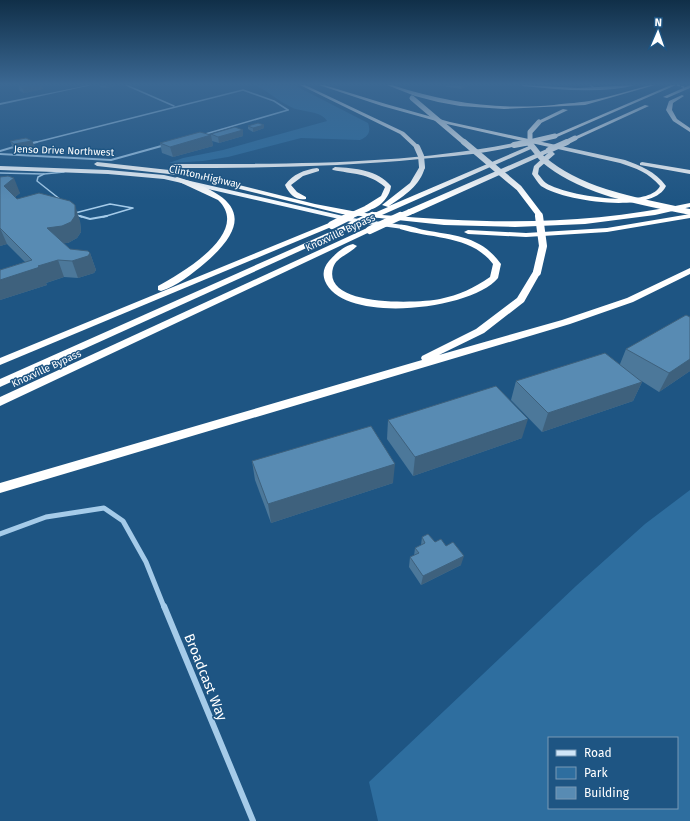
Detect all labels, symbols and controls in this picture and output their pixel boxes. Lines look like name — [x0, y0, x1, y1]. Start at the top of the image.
north arrow — [638, 12, 678, 52]
text: N — [654, 16, 662, 29]
street label: Jenso Drive Northwest — [14, 143, 115, 159]
street label: Clinton Highway — [168, 163, 242, 191]
street label: Knoxville Bypass — [304, 211, 377, 254]
street label: Knoxville Bypass — [10, 347, 83, 390]
street label: Broadcast Way — [180, 631, 231, 723]
legend — [548, 737, 678, 809]
text: Road — [584, 746, 612, 760]
text: Park — [584, 766, 608, 780]
text: Building — [584, 786, 630, 800]

